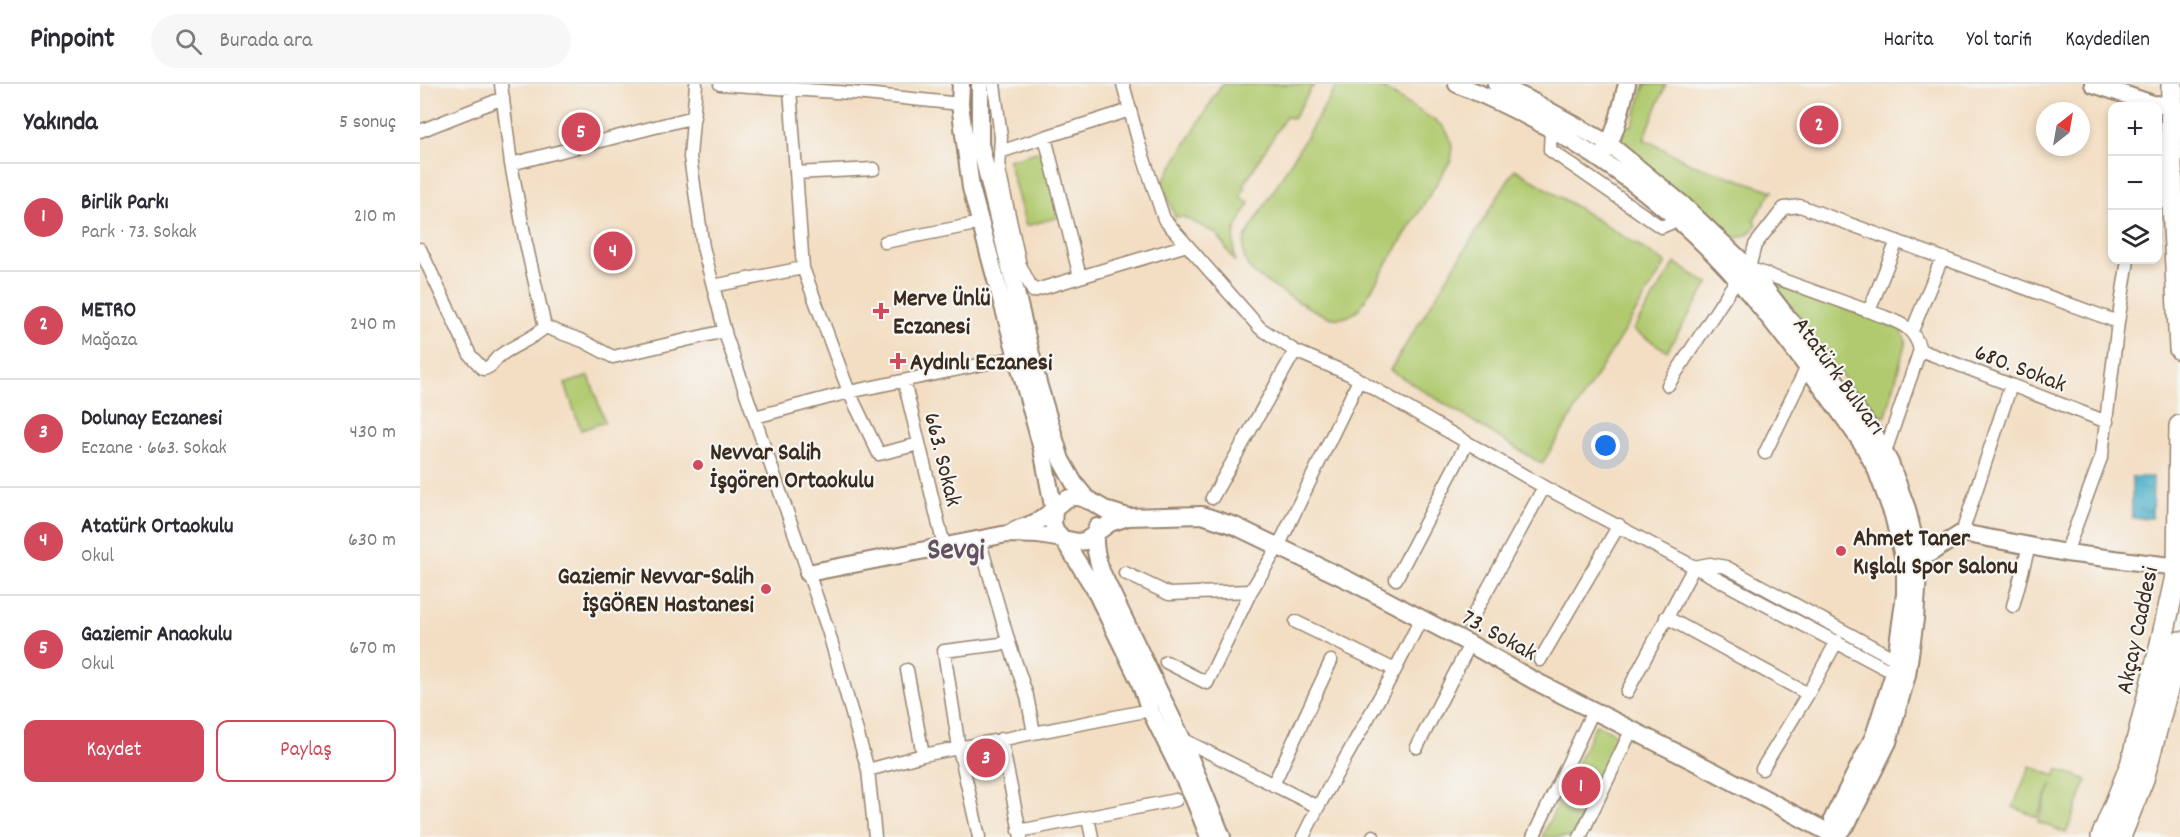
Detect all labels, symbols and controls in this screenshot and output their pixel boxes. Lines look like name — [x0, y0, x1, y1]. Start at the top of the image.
search box — [151, 14, 571, 68]
text: Pinpoint — [30, 21, 115, 61]
icon: search — [172, 25, 205, 58]
text: Burada ara — [220, 26, 312, 57]
text: Harita — [1884, 26, 1933, 56]
text: Yol tarifi — [1966, 26, 2032, 56]
text: Kaydedilen — [2065, 26, 2150, 56]
pin: 2 — [1800, 102, 1838, 147]
north arrow — [2036, 102, 2090, 156]
map controls — [2108, 102, 2162, 264]
button: + — [2108, 102, 2162, 156]
text: Yakında — [24, 105, 98, 142]
text: 5 sonuç — [339, 109, 396, 137]
pin: 5 — [562, 110, 600, 154]
button: − — [2108, 156, 2162, 210]
text: Birlik Parkı — [81, 188, 168, 219]
text: 1 — [41, 203, 46, 231]
text: 210 m — [354, 203, 396, 231]
button: layers — [2108, 210, 2162, 264]
text: Park · 73. Sokak — [81, 219, 197, 247]
pin: 4 — [594, 228, 632, 274]
place label: Merve Ünlü Eczanesi — [893, 283, 991, 345]
text: METRO — [81, 296, 136, 327]
marker: Merve Ünlü Eczanesi — [874, 304, 888, 318]
text: 2 — [39, 311, 48, 339]
text: 240 m — [350, 311, 396, 339]
street label: Atatürk Bulvarı — [1783, 311, 1892, 443]
text: Mağaza — [81, 327, 137, 355]
street label: 680. Sokak — [1969, 337, 2071, 403]
place label: Aydınlı Eczanesi — [910, 347, 1053, 381]
marker: Aydınlı Eczanesi — [891, 354, 905, 368]
text: Dolunay Eczanesi — [81, 404, 222, 435]
street label: 663. Sokak — [913, 409, 969, 510]
text: 3 — [39, 419, 48, 447]
text: 430 m — [350, 419, 396, 447]
your location — [1591, 431, 1620, 460]
text: Eczane · 663. Sokak — [81, 435, 227, 463]
place label: Nevvar Salih İşgören Ortaokulu — [710, 437, 874, 499]
marker: Nevvar Salih İşgören Ortaokulu — [691, 458, 705, 472]
text: Atatürk Ortaokulu — [81, 512, 234, 543]
place label: Ahmet Taner Kışlalı Spor Salonu — [1853, 523, 2018, 585]
text: 4 — [39, 527, 48, 555]
text: 630 m — [348, 527, 396, 555]
district label: Sevgi — [927, 531, 985, 574]
text: Okul — [81, 543, 114, 571]
marker: Ahmet Taner Kışlalı Spor Salonu — [1834, 544, 1848, 558]
place label: Gaziemir Nevvar-Salih İŞGÖREN Hastanesi — [558, 561, 755, 623]
street label: Akçay Caddesi — [2109, 564, 2169, 698]
marker: Gaziemir Nevvar-Salih İŞGÖREN Hastanesi — [759, 582, 773, 596]
street label: 73. Sokak — [1455, 602, 1542, 671]
text: Gaziemir Anaokulu — [81, 620, 232, 651]
text: 5 — [39, 635, 48, 663]
text: 670 m — [349, 635, 396, 663]
text: Okul — [81, 651, 114, 679]
button: Kaydet — [24, 720, 204, 782]
button: Paylaş — [216, 720, 396, 782]
pin: 3 — [966, 736, 1006, 780]
pin: 1 — [1562, 764, 1600, 808]

